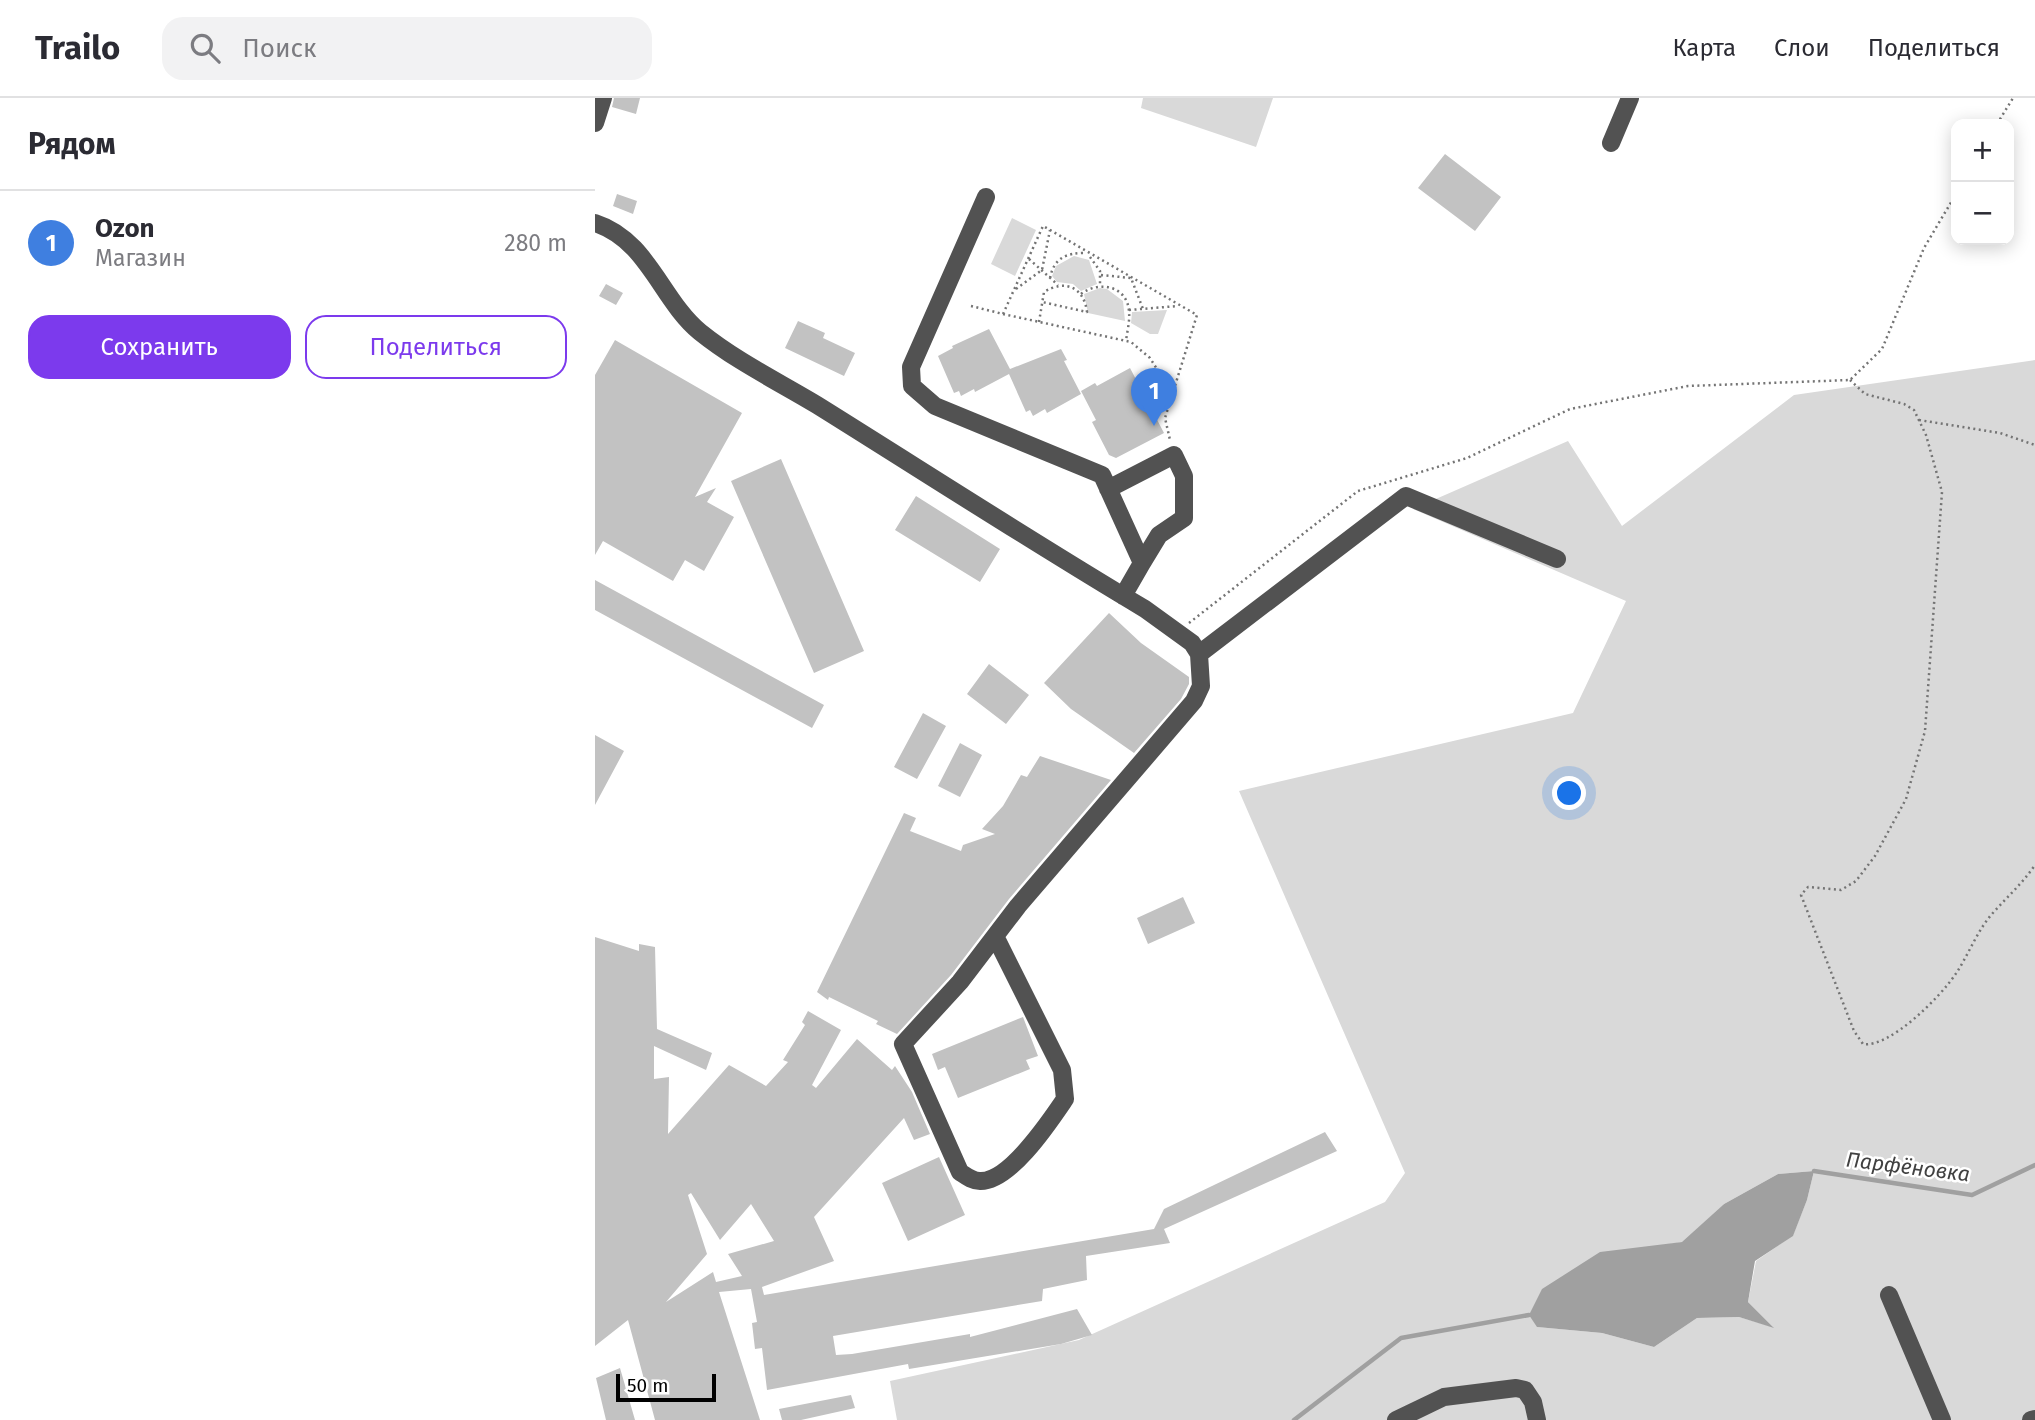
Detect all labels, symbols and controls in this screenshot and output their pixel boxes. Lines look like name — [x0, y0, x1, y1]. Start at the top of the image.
search box — [162, 17, 652, 80]
text: Trailo — [35, 28, 120, 68]
icon: search — [186, 29, 224, 67]
text: Поиск — [242, 33, 316, 64]
text: Карта — [1672, 34, 1736, 62]
text: Слои — [1774, 34, 1830, 62]
text: Поделиться — [1868, 34, 2000, 62]
map controls — [1951, 119, 2014, 245]
button: + — [1951, 119, 2014, 182]
text: Рядом — [28, 126, 116, 162]
button: − — [1951, 182, 2014, 245]
text: Ozon — [95, 213, 155, 244]
text: 1 — [46, 229, 56, 257]
text: 280 m — [504, 229, 567, 257]
text: Магазин — [95, 244, 186, 272]
button: Сохранить — [28, 315, 291, 379]
button: Поделиться — [305, 315, 567, 379]
pin: 1 — [1131, 368, 1177, 426]
your location — [1552, 776, 1586, 810]
water label: Парфёновка — [1845, 1147, 1971, 1187]
scale bar — [616, 1371, 716, 1403]
text: 50 m — [627, 1374, 668, 1397]

